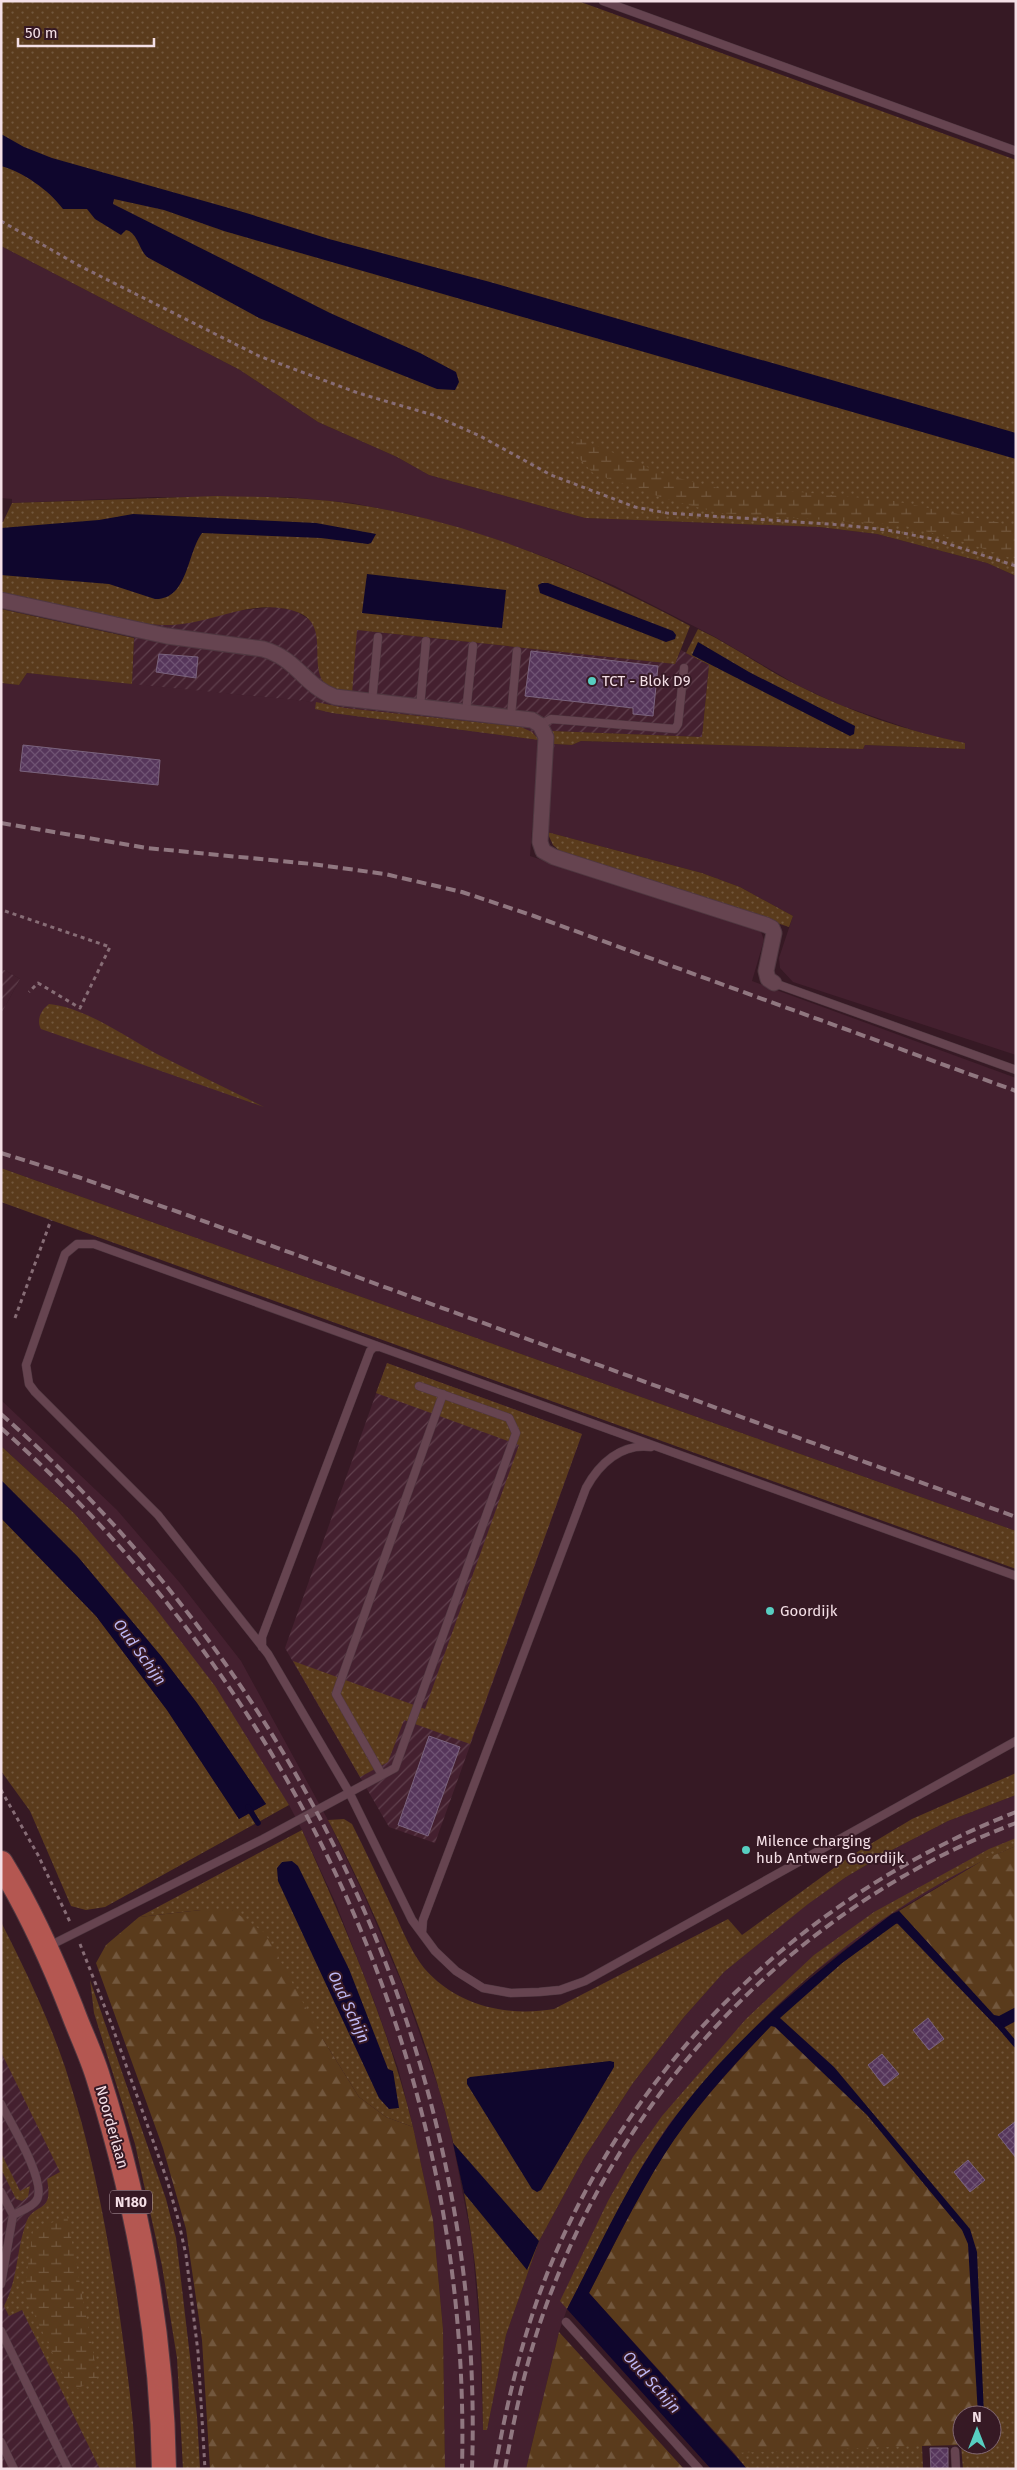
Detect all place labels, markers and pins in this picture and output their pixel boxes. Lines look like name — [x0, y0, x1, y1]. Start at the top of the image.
place label: TCT - Blok D9 — [602, 672, 691, 690]
marker: TCT - Blok D9 — [586, 675, 598, 687]
place label: Goordijk — [780, 1602, 838, 1620]
marker: Goordijk — [764, 1605, 776, 1617]
place label: Milence charging hub Antwerp Goordijk — [756, 1832, 905, 1867]
marker: Milence charging hub Antwerp Goordijk — [740, 1844, 752, 1856]

